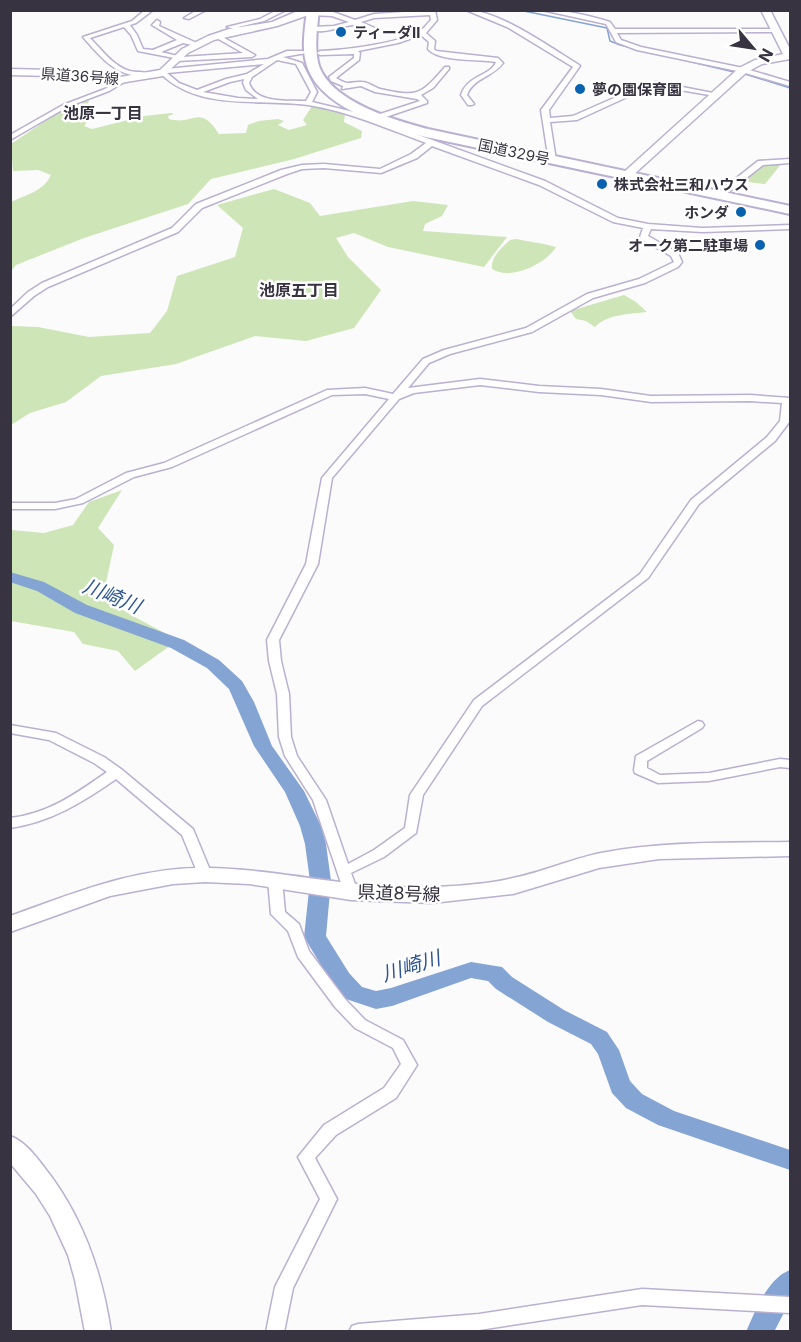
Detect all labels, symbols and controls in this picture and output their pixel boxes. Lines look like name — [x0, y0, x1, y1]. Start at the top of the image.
north arrow — [723, 18, 783, 78]
place label: ティーダⅡ — [353, 23, 421, 42]
marker: ティーダⅡ — [334, 25, 348, 39]
text: N — [754, 45, 778, 65]
street label: 県道36号線 — [40, 64, 120, 88]
place label: 夢の園保育園 — [592, 80, 682, 99]
marker: 夢の園保育園 — [573, 82, 587, 96]
district label: 池原一丁目 — [63, 103, 143, 123]
street label: 国道329号 — [476, 135, 552, 169]
place label: 株式会社三和ハウス — [614, 175, 749, 194]
marker: 株式会社三和ハウス — [595, 177, 609, 191]
place label: ホンダ — [684, 203, 729, 222]
marker: ホンダ — [734, 205, 748, 219]
place label: オーク第二駐車場 — [628, 236, 748, 255]
marker: オーク第二駐車場 — [753, 238, 767, 252]
district label: 池原五丁目 — [259, 280, 339, 300]
water label: 川崎川 — [80, 574, 146, 619]
street label: 県道8号線 — [357, 881, 441, 905]
water label: 川崎川 — [379, 945, 445, 986]

